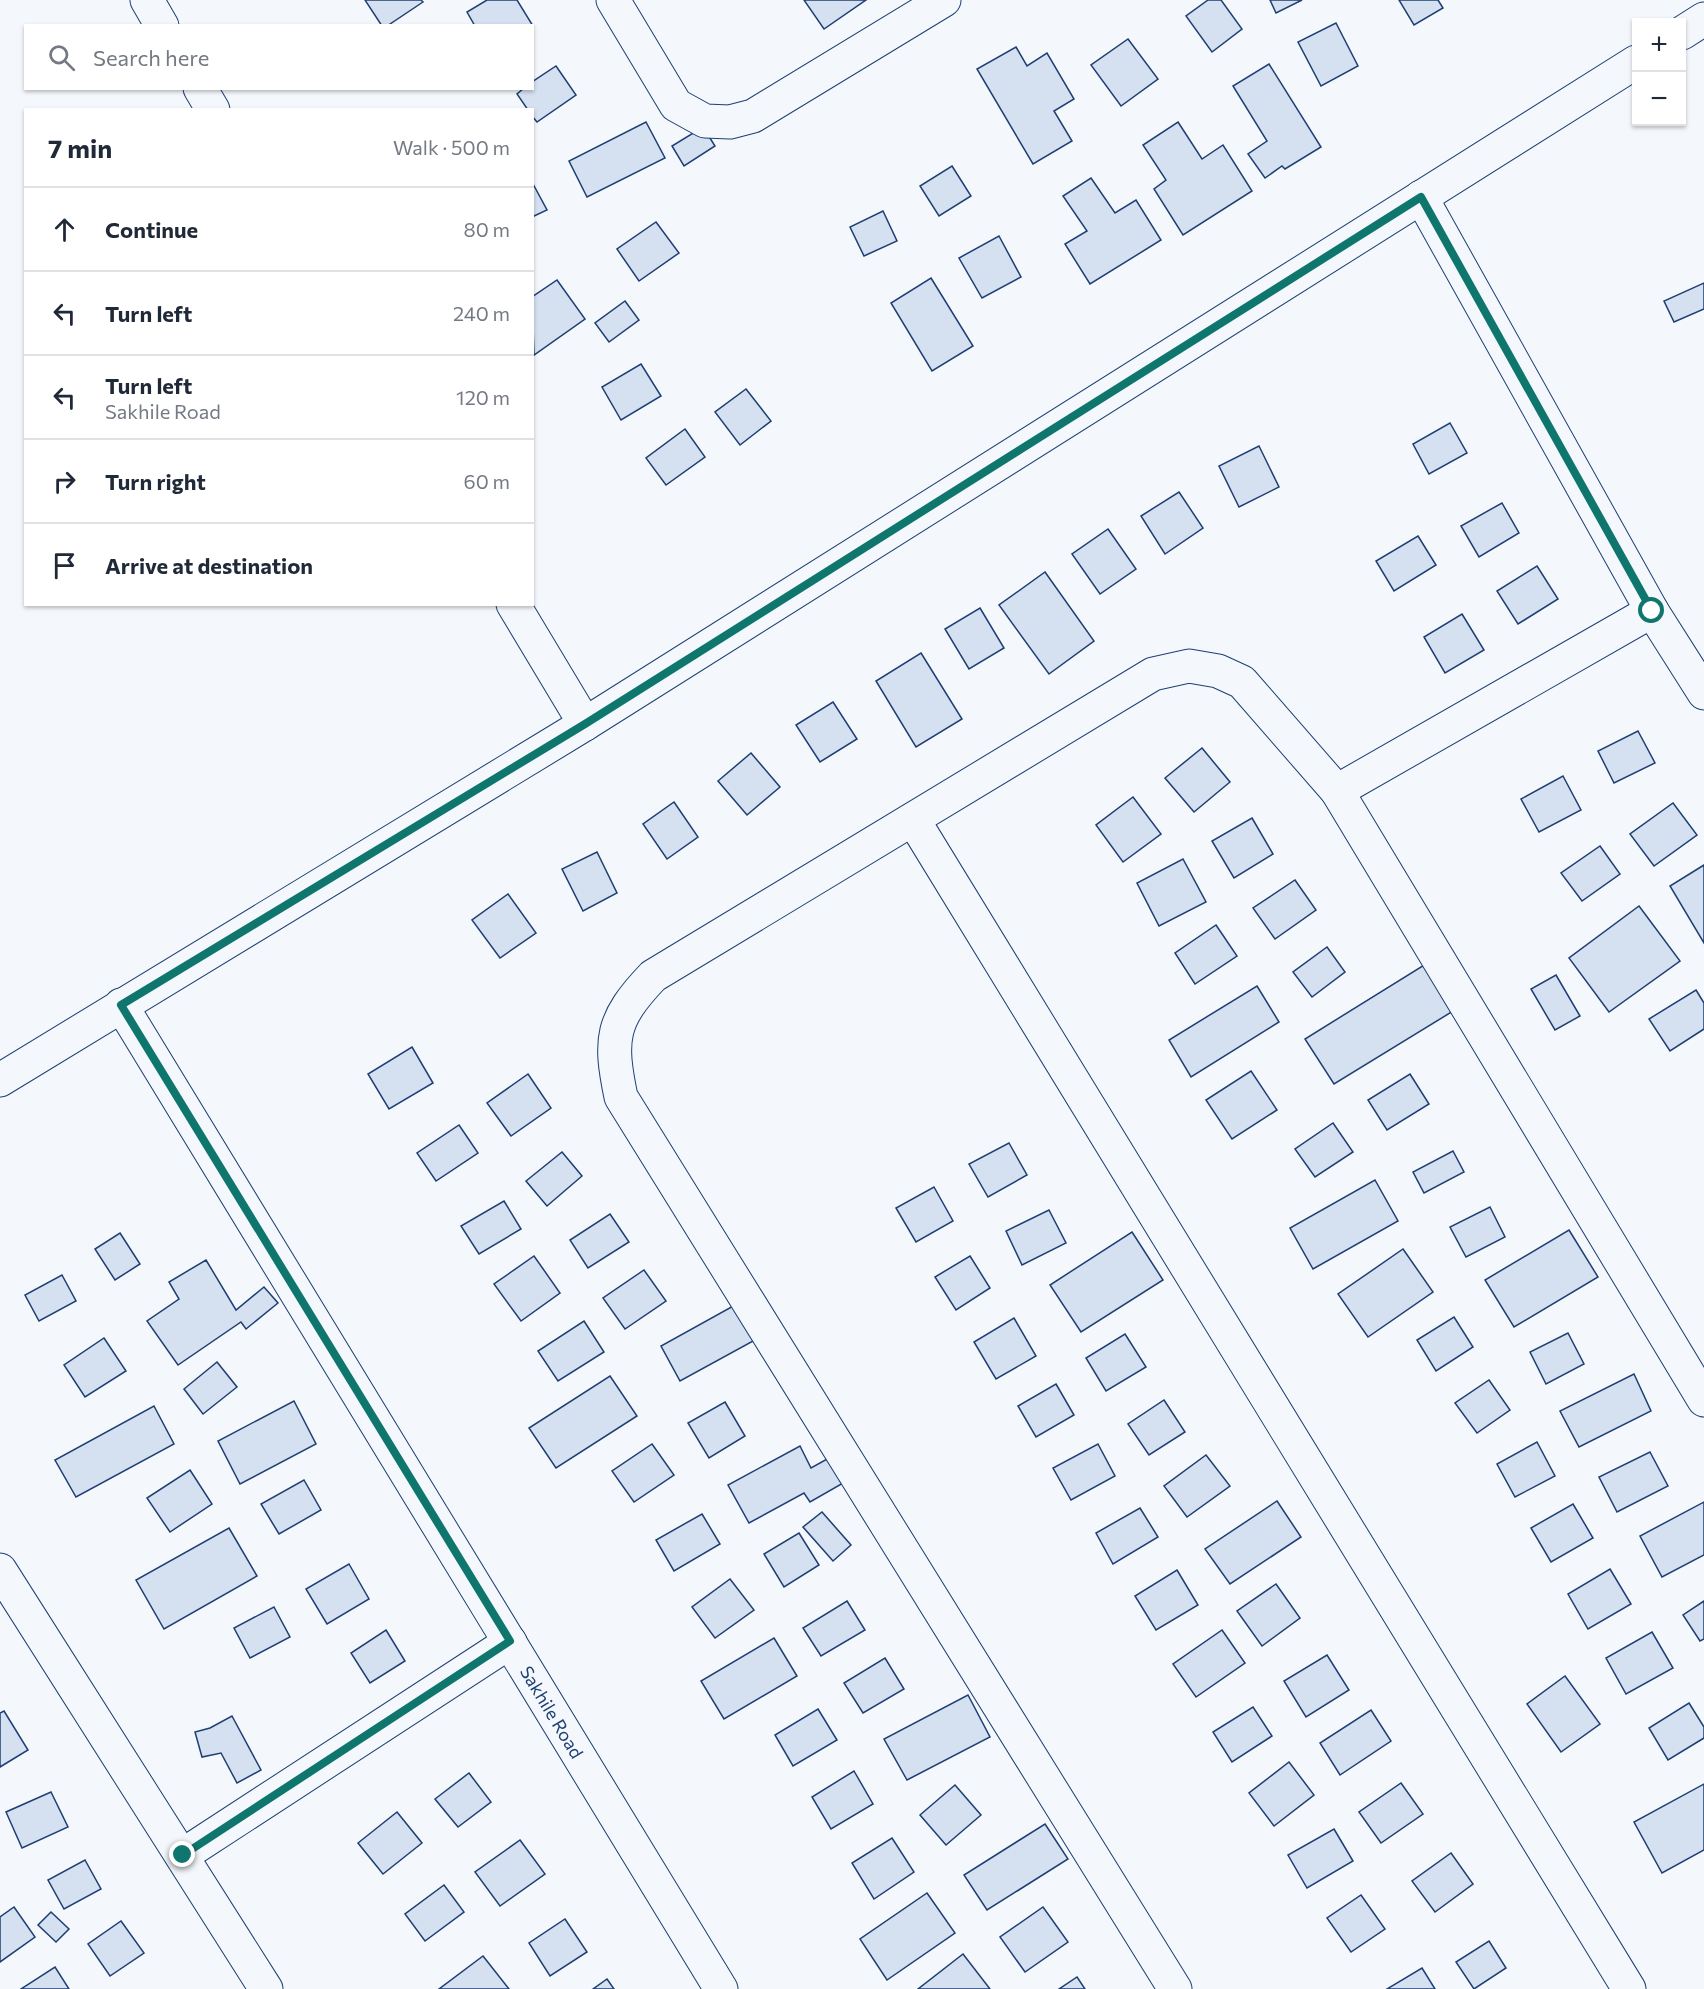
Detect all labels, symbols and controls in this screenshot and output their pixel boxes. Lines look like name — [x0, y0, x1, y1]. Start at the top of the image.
map controls — [1632, 18, 1686, 126]
button: + — [1632, 18, 1686, 72]
search box — [24, 24, 534, 90]
icon: search — [45, 41, 78, 74]
text: Search here — [93, 44, 209, 71]
button: − — [1632, 72, 1686, 126]
text: 7 min — [48, 132, 112, 163]
text: Walk · 500 m — [393, 135, 510, 159]
icon: ahead — [48, 213, 81, 246]
text: Continue — [105, 216, 198, 243]
text: 80 m — [464, 217, 510, 241]
icon: left — [48, 297, 81, 330]
text: Turn left — [105, 300, 192, 327]
text: 240 m — [453, 301, 510, 325]
text: Turn left — [105, 372, 192, 399]
icon: left — [48, 381, 81, 414]
text: 120 m — [456, 385, 510, 409]
text: Sakhile Road — [105, 399, 221, 423]
icon: right — [48, 465, 81, 498]
text: Turn right — [105, 468, 206, 495]
text: 60 m — [464, 469, 510, 493]
icon: arrive — [48, 549, 81, 582]
text: Arrive at destination — [105, 552, 313, 579]
route start — [1638, 597, 1664, 623]
street label: Sakhile Road — [516, 1662, 588, 1762]
route end — [169, 1841, 195, 1867]

